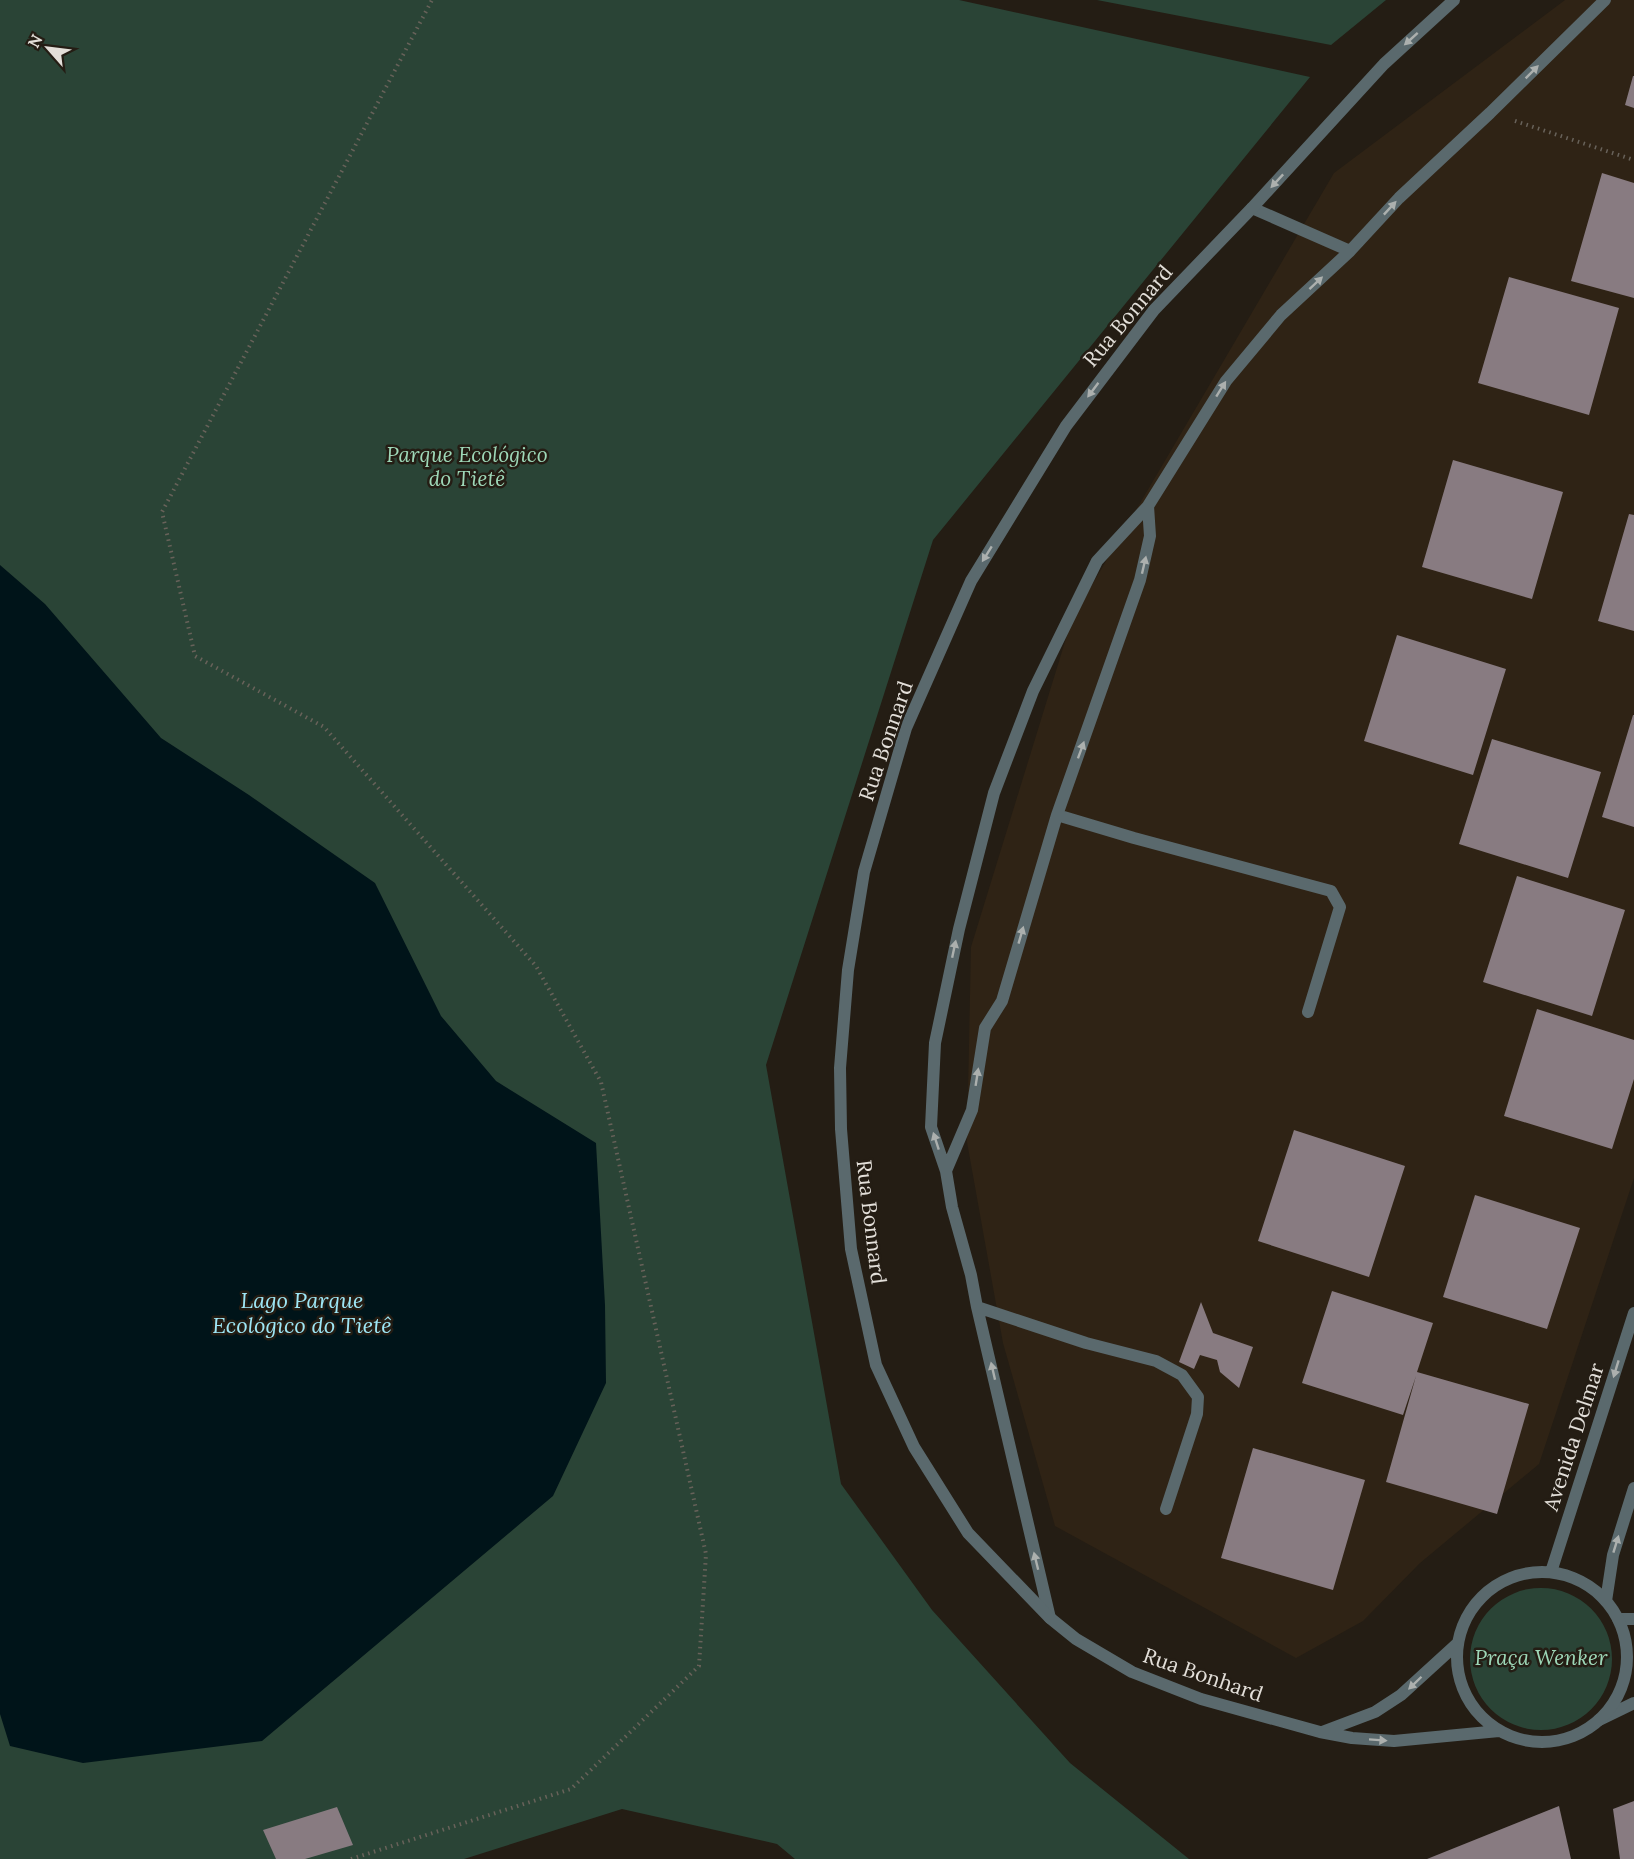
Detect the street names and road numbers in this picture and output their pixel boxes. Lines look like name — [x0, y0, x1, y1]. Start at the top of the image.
street label: Rua Bonnard — [1077, 259, 1178, 372]
street label: Rua Bonnard — [852, 677, 919, 804]
street label: Rua Bonnard — [850, 1158, 893, 1286]
street label: Avenida Delmar — [1537, 1360, 1610, 1515]
street label: Rua Bonhard — [1140, 1641, 1267, 1708]

